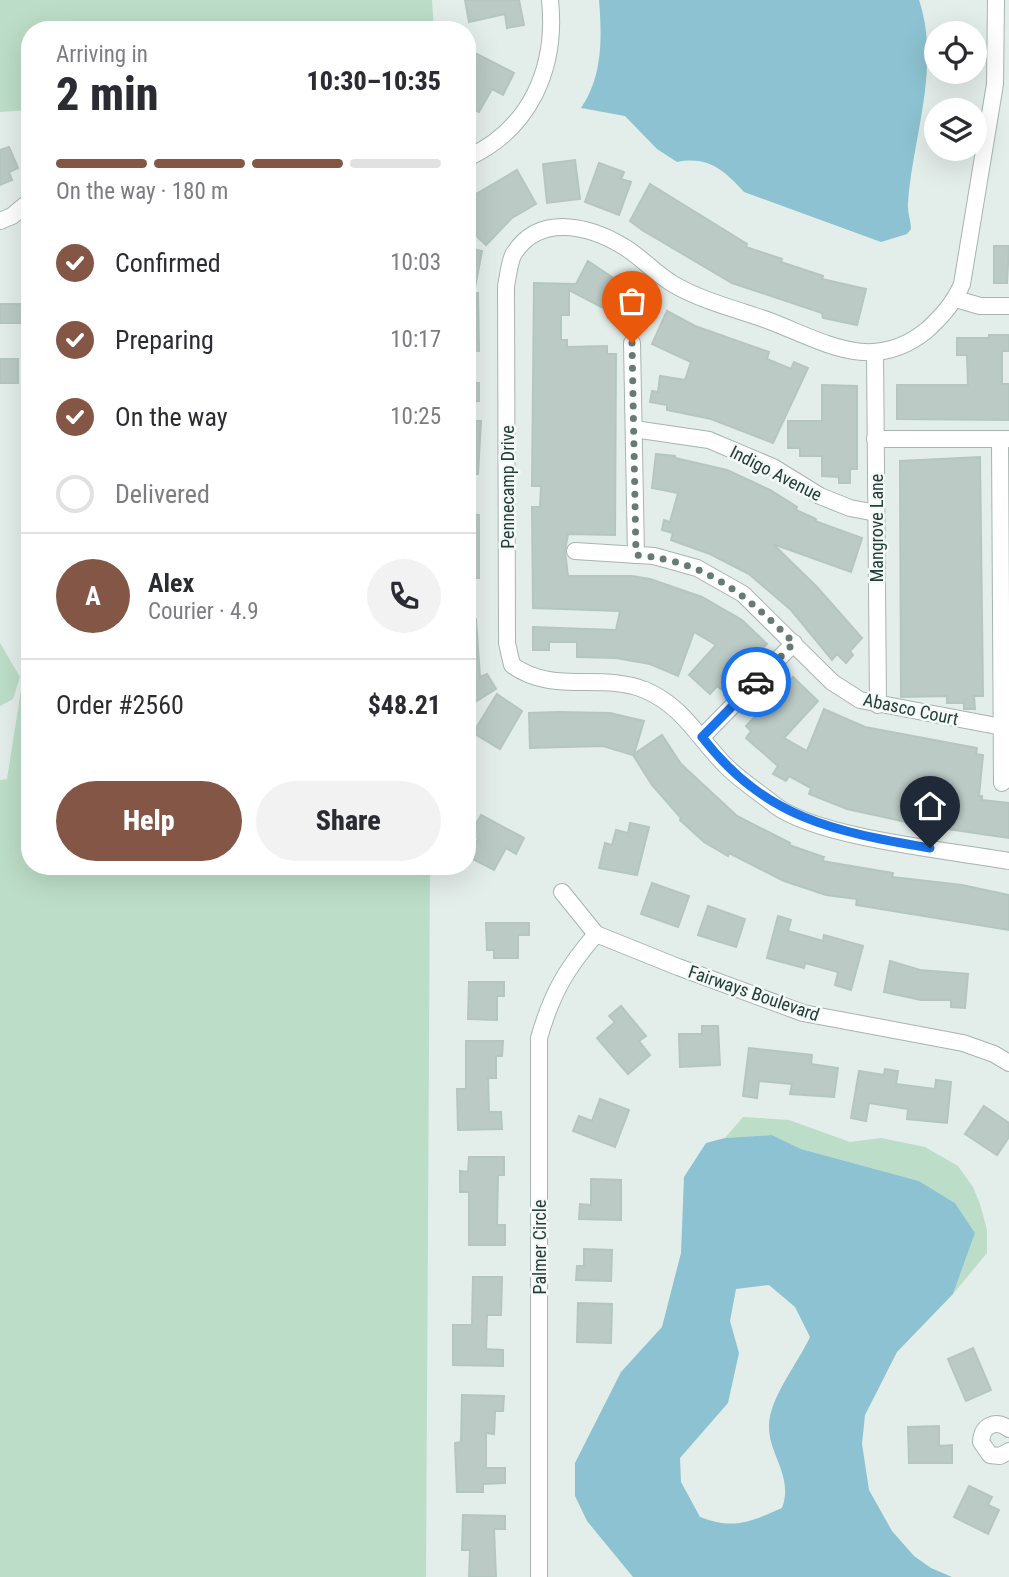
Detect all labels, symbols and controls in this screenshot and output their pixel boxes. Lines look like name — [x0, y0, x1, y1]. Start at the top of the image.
map controls — [924, 21, 987, 161]
button: locate — [924, 21, 987, 84]
text: Arriving in — [56, 41, 148, 68]
text: 10:30–10:35 — [307, 66, 441, 96]
text: 2 min — [56, 67, 159, 121]
button: layers — [924, 98, 987, 161]
text: On the way · 180 m — [56, 178, 228, 205]
icon: check — [56, 244, 94, 282]
text: Confirmed — [115, 248, 221, 278]
text: 10:03 — [390, 249, 441, 276]
pin — [602, 271, 662, 343]
icon: bag — [613, 282, 651, 320]
icon: check — [56, 321, 94, 359]
text: Preparing — [115, 325, 214, 355]
text: 10:17 — [390, 326, 441, 353]
icon: check — [56, 398, 94, 436]
text: On the way — [115, 402, 228, 432]
text: 10:25 — [390, 403, 441, 430]
street label: Pennecamp Drive — [497, 425, 518, 549]
street label: Indigo Avenue — [727, 441, 825, 505]
street label: Mangrove Lane — [866, 474, 887, 582]
text: Delivered — [115, 479, 210, 509]
button: phone — [367, 559, 441, 633]
text: Alex — [148, 568, 194, 598]
text: A — [85, 581, 101, 611]
text: Courier · 4.9 — [148, 598, 259, 625]
courier — [721, 647, 791, 717]
icon: car — [737, 663, 775, 701]
street label: Abasco Court — [861, 689, 961, 729]
text: Order #2560 — [56, 690, 184, 720]
text: $48.21 — [368, 690, 441, 720]
pin — [900, 776, 960, 848]
button: Help — [56, 781, 242, 861]
button: Share — [256, 781, 441, 861]
icon: home — [911, 787, 949, 825]
street label: Fairways Boulevard — [686, 961, 822, 1025]
street label: Palmer Circle — [529, 1200, 550, 1294]

